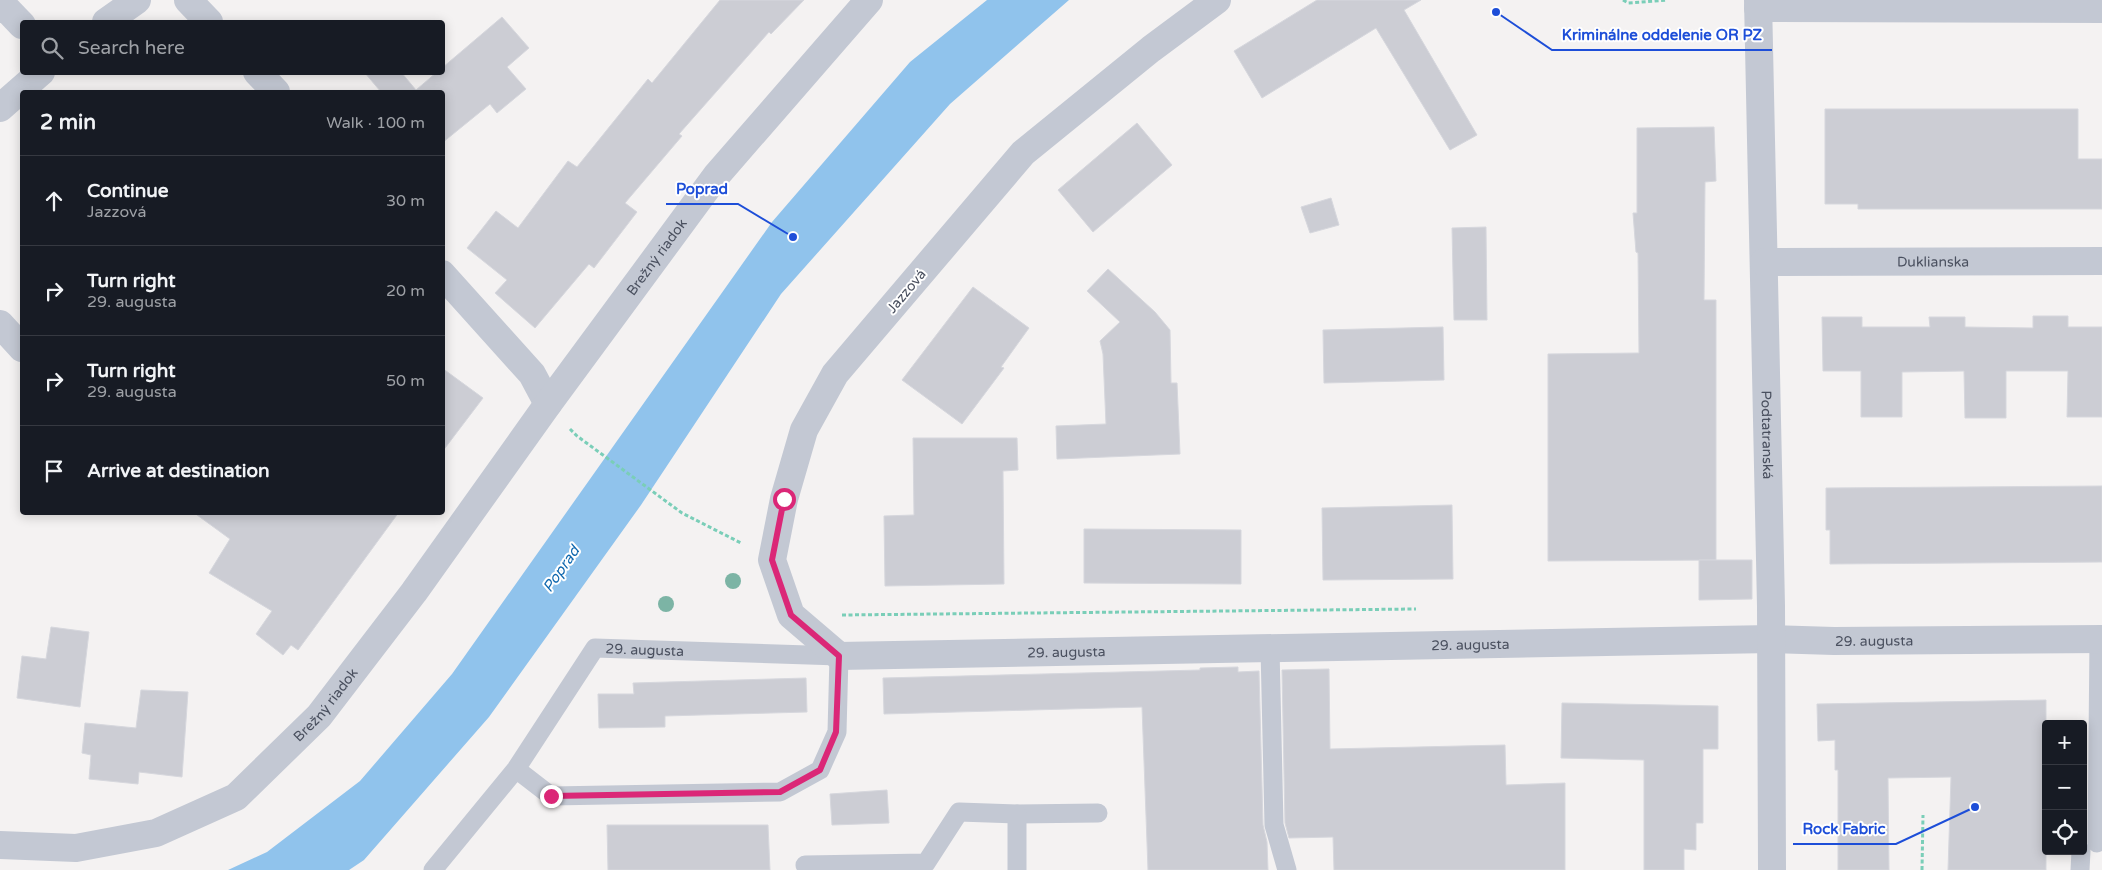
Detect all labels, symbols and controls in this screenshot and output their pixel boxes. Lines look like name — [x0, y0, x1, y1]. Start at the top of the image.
search box — [20, 20, 445, 75]
callout: Kriminálne oddelenie OR PZ — [1552, 20, 1772, 50]
text: Kriminálne oddelenie OR PZ — [1562, 26, 1763, 44]
icon: search — [38, 34, 66, 62]
text: Search here — [78, 37, 185, 59]
text: 2 min — [40, 110, 96, 135]
text: Walk · 100 m — [326, 113, 425, 133]
callout: Poprad — [666, 174, 738, 204]
text: Continue — [87, 180, 169, 202]
text: Poprad — [676, 180, 728, 199]
icon: ahead — [40, 187, 68, 215]
text: 30 m — [386, 191, 425, 211]
text: Jazzová — [87, 202, 146, 222]
street label: Brežný riadok — [623, 215, 691, 299]
street label: Duklianska — [1897, 253, 1969, 271]
street label: Jazzová — [883, 266, 930, 317]
text: Turn right — [87, 270, 175, 292]
icon: right — [40, 277, 68, 305]
text: 20 m — [386, 281, 425, 301]
text: 29. augusta — [87, 292, 177, 312]
text: Turn right — [87, 360, 175, 382]
icon: right — [40, 367, 68, 395]
text: 50 m — [386, 371, 425, 391]
text: 29. augusta — [87, 382, 177, 402]
street label: Podtatranská — [1757, 390, 1776, 480]
icon: arrive — [40, 457, 68, 485]
text: Arrive at destination — [87, 460, 270, 482]
route start — [773, 488, 796, 511]
water label: Poprad — [539, 541, 584, 596]
street label: 29. augusta — [1835, 632, 1914, 650]
street label: 29. augusta — [1431, 636, 1510, 654]
street label: 29. augusta — [605, 640, 684, 660]
street label: 29. augusta — [1027, 643, 1106, 662]
street label: Brežný riadok — [290, 665, 362, 745]
map controls — [2042, 720, 2087, 855]
button: + — [2042, 720, 2087, 765]
button: − — [2042, 765, 2087, 810]
route end — [540, 785, 563, 808]
button: locate — [2042, 810, 2087, 855]
callout: Rock Fabric — [1793, 814, 1896, 844]
text: Rock Fabric — [1802, 820, 1886, 838]

